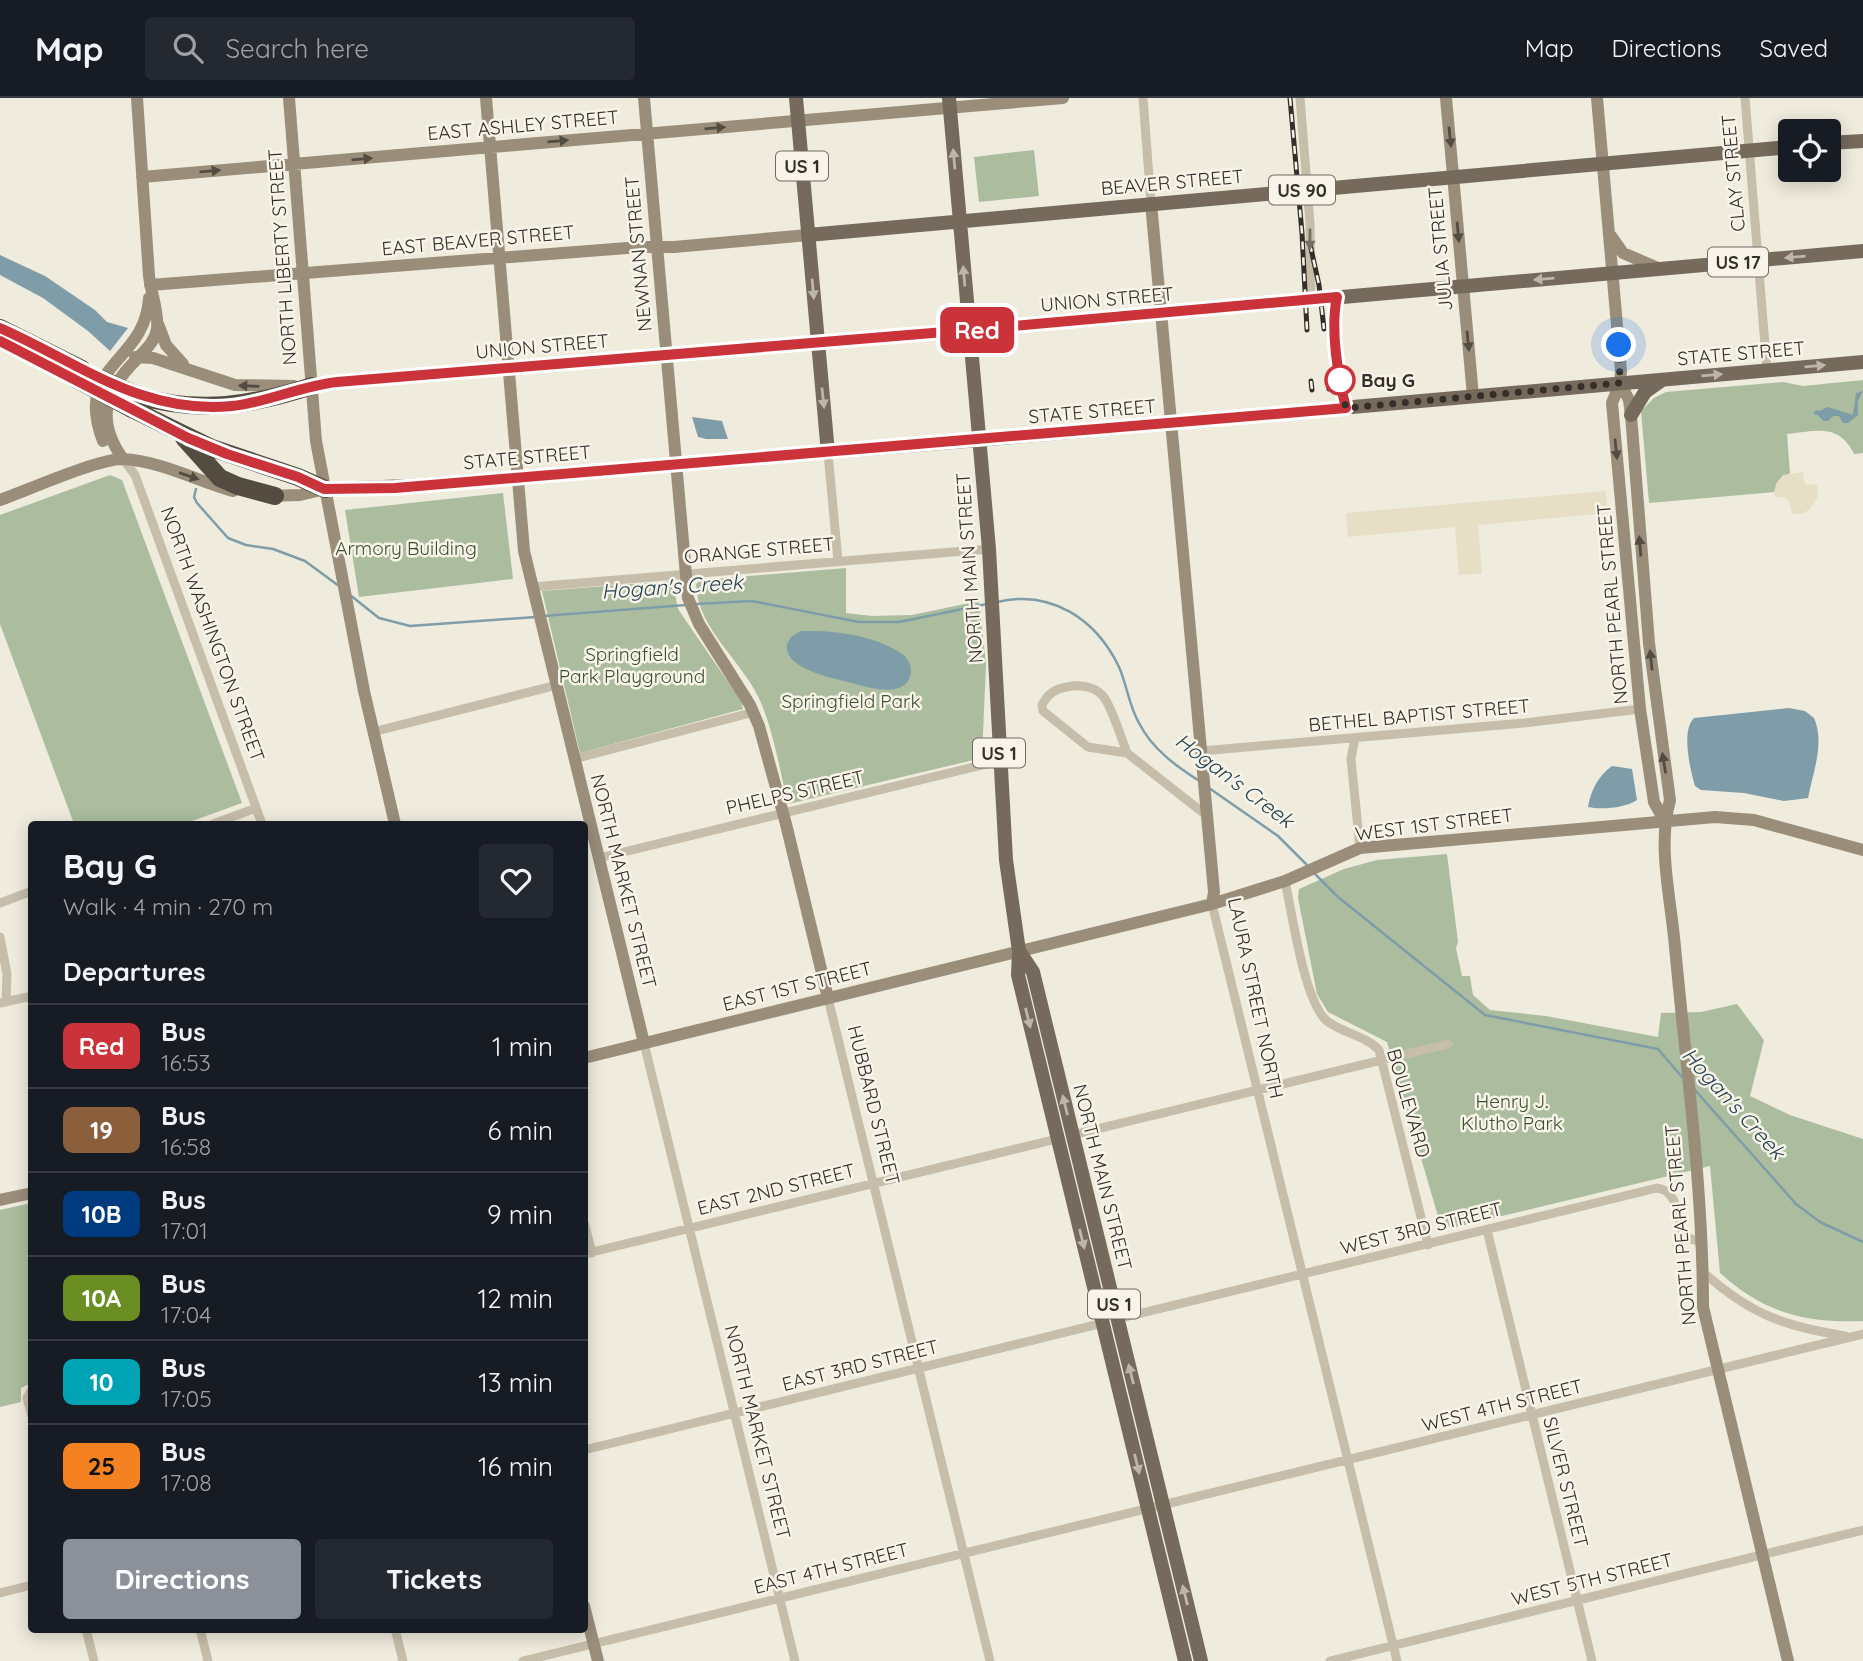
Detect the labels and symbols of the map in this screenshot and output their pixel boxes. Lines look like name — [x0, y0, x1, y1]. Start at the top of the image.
street label: EAST ASHLEY STREET — [426, 105, 620, 145]
street label: CLAY STREET — [1716, 113, 1750, 233]
one-way arrow — [704, 122, 726, 133]
one-way arrow — [1444, 126, 1455, 148]
one-way arrow — [547, 135, 569, 146]
street label: NORTH LIBERTY STREET — [262, 148, 302, 366]
one-way arrow — [948, 148, 959, 170]
road number: US 1 — [776, 152, 828, 180]
one-way arrow — [352, 153, 374, 164]
street label: BEAVER STREET — [1100, 164, 1244, 200]
one-way arrow — [199, 165, 221, 176]
street label: NEWNAN STREET — [619, 175, 657, 333]
road number: US 90 — [1269, 176, 1335, 204]
street label: JULIA STREET — [1423, 186, 1457, 312]
street label: EAST BEAVER STREET — [381, 220, 575, 260]
one-way arrow — [1453, 221, 1464, 243]
one-way arrow — [1304, 229, 1316, 251]
road number: US 17 — [1708, 247, 1768, 276]
one-way arrow — [1784, 252, 1806, 263]
one-way arrow — [958, 264, 969, 286]
one-way arrow — [1533, 274, 1555, 285]
one-way arrow — [808, 278, 819, 300]
street label: UNION STREET — [1039, 281, 1175, 317]
line badge: Red — [937, 307, 1017, 353]
your location — [1601, 327, 1636, 362]
street label: UNION STREET — [474, 328, 610, 364]
one-way arrow — [1463, 331, 1474, 353]
street label: STATE STREET — [1676, 335, 1806, 371]
one-way arrow — [1804, 360, 1826, 371]
marker: Bay G — [1325, 365, 1355, 395]
place label: Bay G — [1361, 368, 1415, 392]
one-way arrow — [1702, 369, 1724, 380]
one-way arrow — [238, 381, 260, 392]
one-way arrow — [818, 387, 829, 409]
street label: STATE STREET — [1027, 393, 1157, 429]
street label: STATE STREET — [462, 439, 592, 475]
one-way arrow — [1611, 439, 1622, 461]
one-way arrow — [179, 471, 200, 482]
street label: NORTH MAIN STREET — [950, 472, 988, 664]
street label: NORTH WASHINGTON STREET — [156, 503, 270, 765]
street label: NORTH PEARL STREET — [1591, 503, 1633, 705]
street label: ORANGE STREET — [683, 531, 835, 569]
one-way arrow — [1634, 535, 1645, 557]
park label: Armory Building — [335, 536, 477, 560]
water label: Hogan's Creek — [600, 568, 745, 604]
park label: Springfield Park Playground — [559, 642, 705, 688]
one-way arrow — [1645, 649, 1656, 671]
park label: Springfield Park — [781, 689, 921, 713]
street label: BETHEL BAPTIST STREET — [1307, 693, 1531, 737]
water label: Hogan's Creek — [1171, 727, 1301, 834]
road number: US 1 — [973, 738, 1025, 768]
one-way arrow — [1658, 752, 1669, 774]
street label: PHELPS STREET — [724, 764, 866, 820]
street label: NORTH MARKET STREET — [586, 771, 662, 991]
street label: WEST 1ST STREET — [1354, 802, 1514, 846]
street label: LAURA STREET NORTH — [1223, 895, 1289, 1101]
street label: EAST 1ST STREET — [720, 956, 874, 1016]
one-way arrow — [1023, 1007, 1034, 1029]
street label: HUBBARD STREET — [843, 1023, 905, 1187]
water label: Hogan's Creek — [1677, 1042, 1792, 1166]
street label: BOULEVARD — [1382, 1046, 1436, 1160]
street label: NORTH MAIN STREET — [1068, 1081, 1138, 1273]
park label: Henry J. Klutho Park — [1461, 1089, 1563, 1135]
one-way arrow — [1059, 1094, 1070, 1116]
street label: NORTH PEARL STREET — [1659, 1124, 1701, 1326]
street label: EAST 2ND STREET — [695, 1158, 857, 1220]
street label: WEST 3RD STREET — [1338, 1196, 1504, 1260]
one-way arrow — [1077, 1228, 1088, 1250]
road number: US 1 — [1088, 1289, 1140, 1318]
street label: NORTH MARKET STREET — [720, 1322, 796, 1542]
street label: EAST 3RD STREET — [780, 1334, 940, 1396]
one-way arrow — [1125, 1363, 1136, 1385]
street label: WEST 4TH STREET — [1419, 1373, 1585, 1437]
street label: SILVER STREET — [1538, 1414, 1594, 1550]
one-way arrow — [1132, 1453, 1143, 1475]
street label: EAST 4TH STREET — [751, 1537, 911, 1599]
street label: WEST 5TH STREET — [1509, 1547, 1675, 1611]
one-way arrow — [1179, 1584, 1190, 1606]

